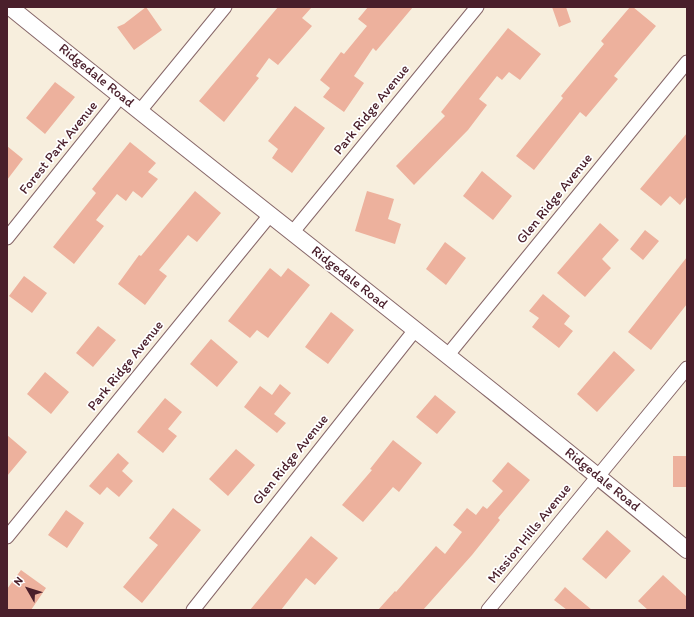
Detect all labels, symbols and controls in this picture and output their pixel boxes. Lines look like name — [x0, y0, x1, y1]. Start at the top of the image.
street label: Ridgedale Road — [55, 40, 137, 112]
street label: Park Ridge Avenue — [330, 62, 414, 158]
street label: Forest Park Avenue — [16, 98, 102, 198]
street label: Glen Ridge Avenue — [513, 150, 597, 248]
street label: Ridgedale Road — [307, 243, 391, 313]
street label: Park Ridge Avenue — [84, 318, 168, 414]
street label: Glen Ridge Avenue — [249, 411, 333, 509]
street label: Ridgedale Road — [561, 444, 643, 516]
street label: Mission Hills Avenue — [485, 481, 575, 587]
north arrow — [8, 569, 48, 609]
text: N — [11, 574, 26, 588]

